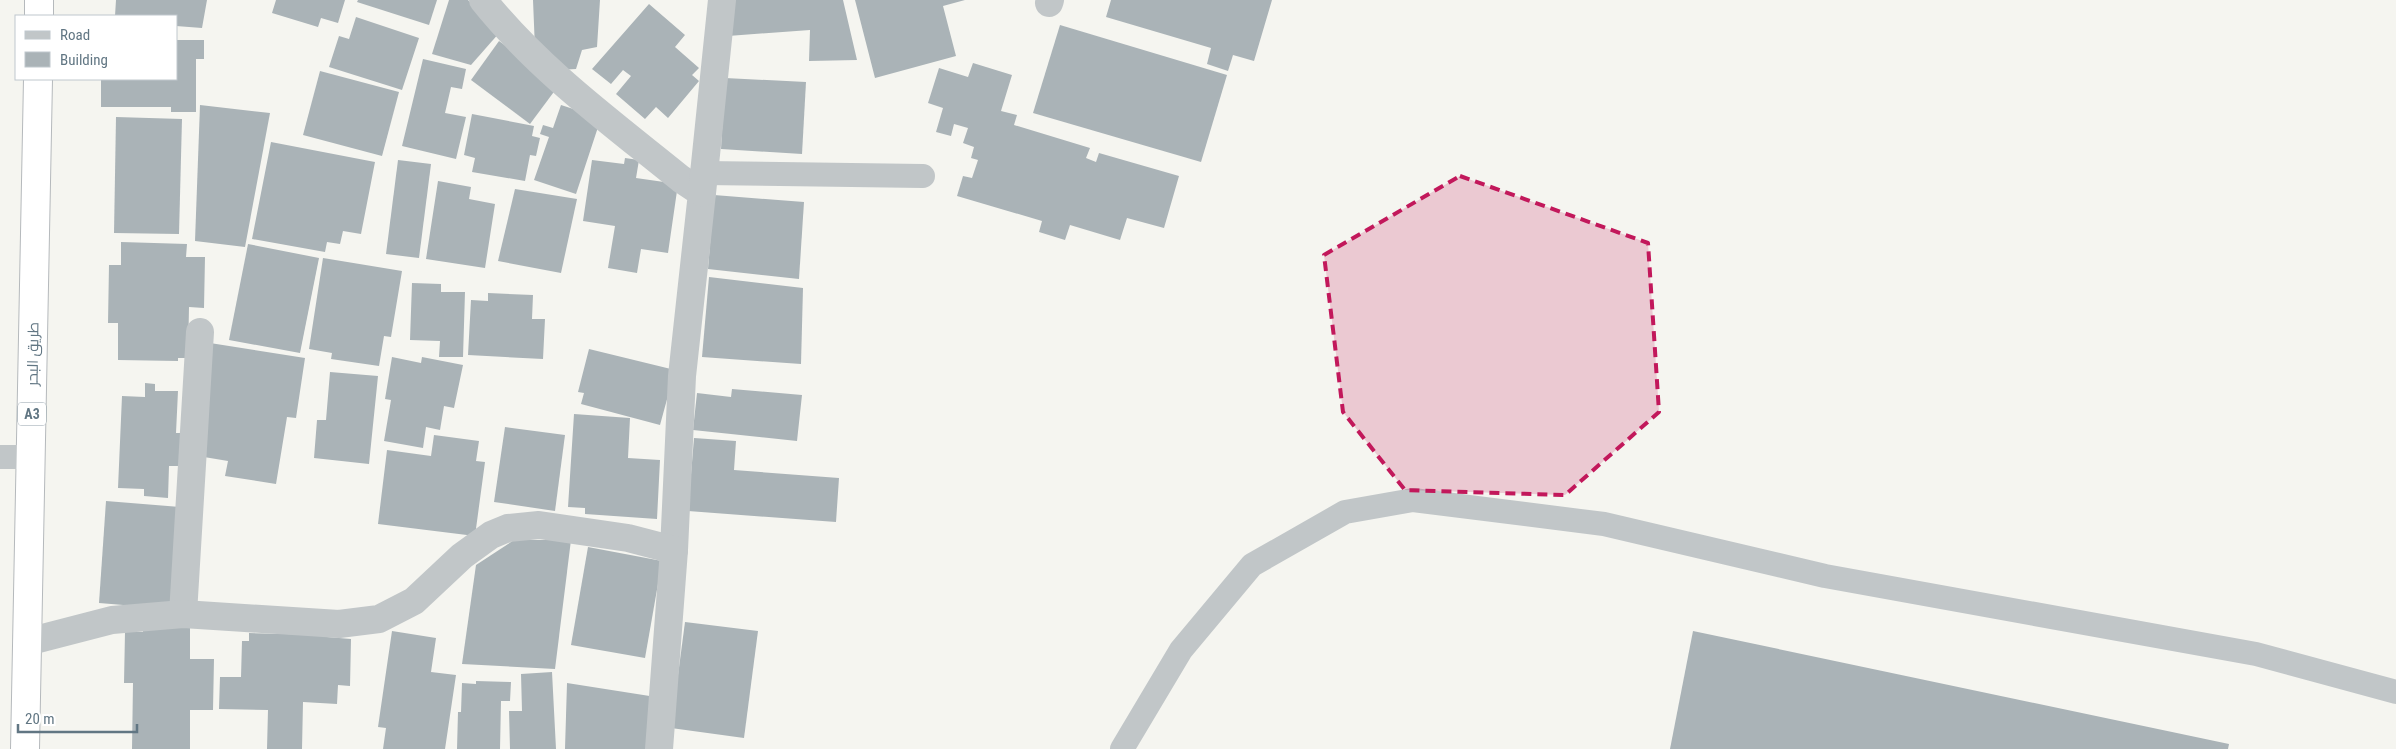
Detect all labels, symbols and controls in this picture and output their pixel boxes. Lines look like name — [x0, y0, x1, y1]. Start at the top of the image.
legend — [15, 15, 178, 80]
text: Road — [60, 26, 90, 44]
text: Building — [60, 51, 108, 69]
street label: طريق البحر — [23, 322, 44, 387]
road number: A3 — [18, 402, 46, 426]
scale bar — [18, 702, 136, 734]
text: 20 m — [25, 710, 55, 728]

